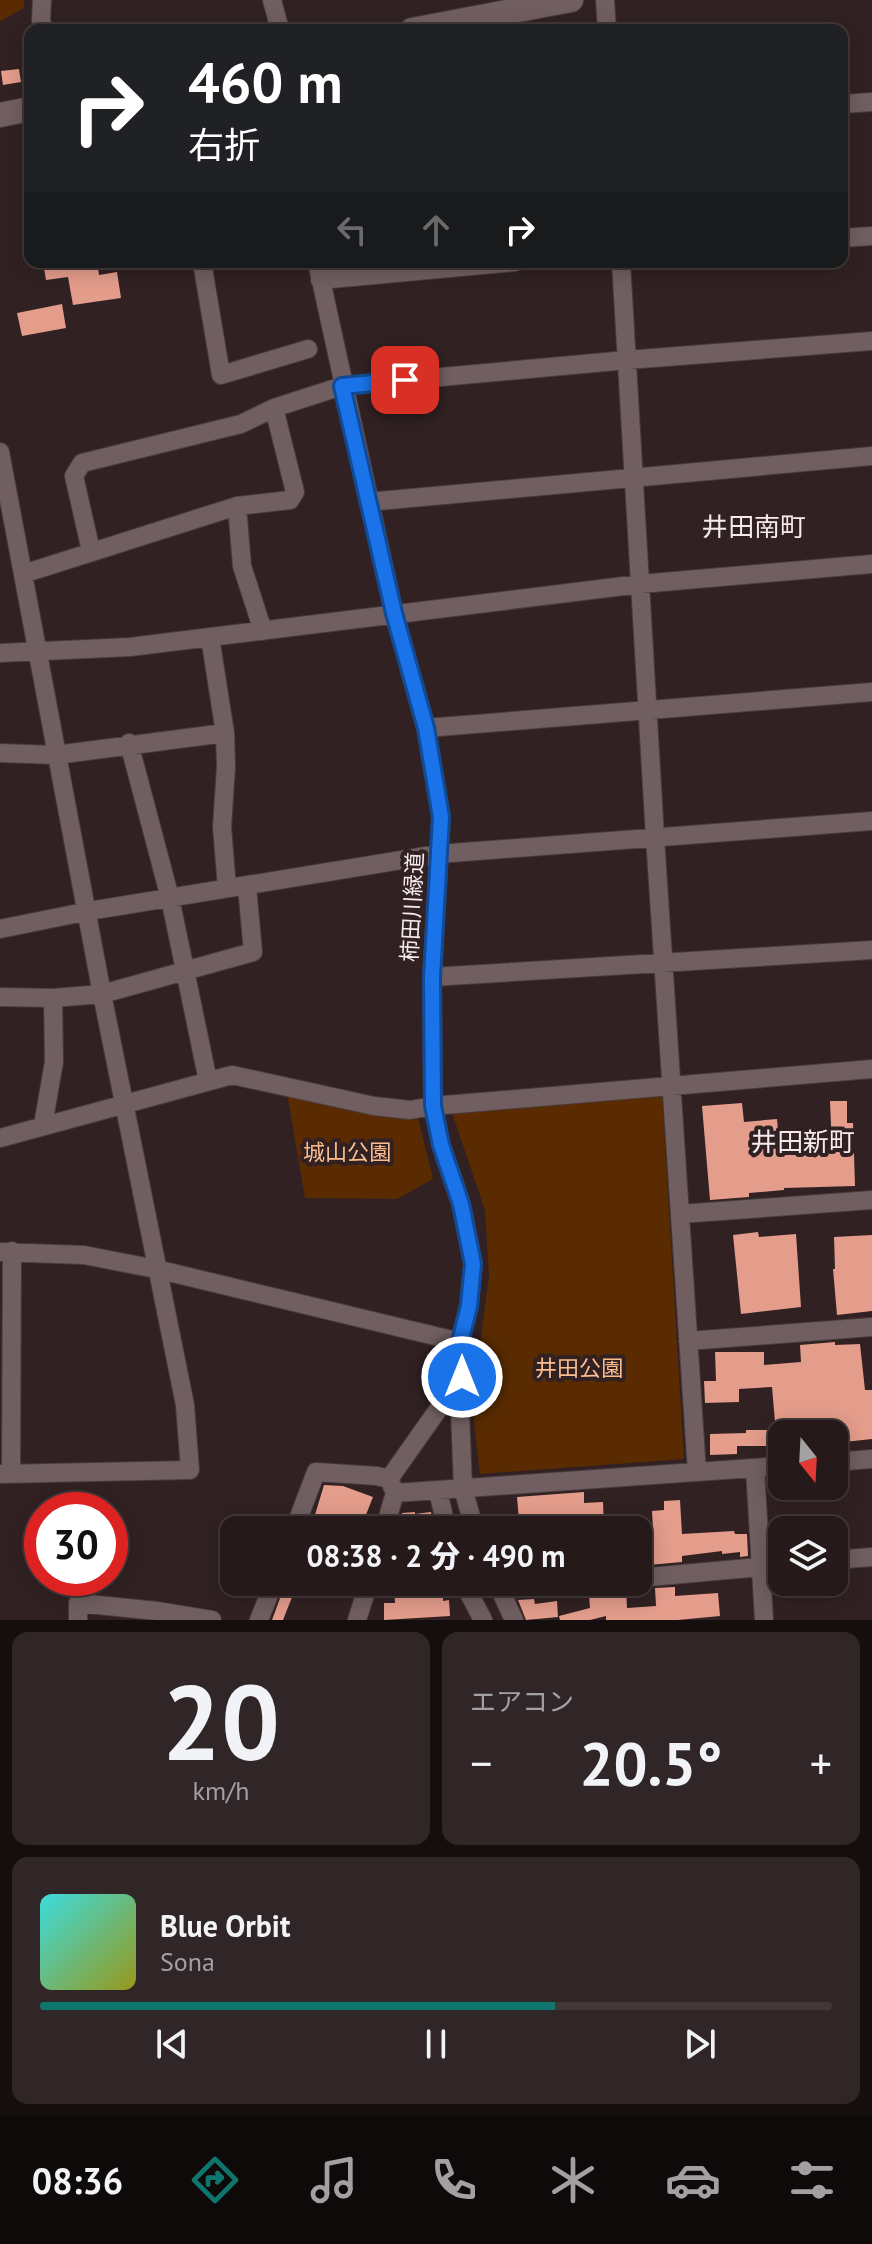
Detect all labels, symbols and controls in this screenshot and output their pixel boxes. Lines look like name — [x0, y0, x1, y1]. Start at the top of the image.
text: 460 m — [188, 46, 343, 118]
icon: right — [56, 56, 160, 160]
text: 右折 — [188, 121, 260, 168]
icon: left — [330, 208, 374, 252]
icon: ahead — [414, 208, 458, 252]
icon: right — [498, 208, 542, 252]
pin — [371, 346, 439, 414]
icon: arrive — [383, 358, 427, 402]
district label: 井田南町 — [702, 510, 806, 543]
street label: 柿田川緑道 — [395, 851, 429, 963]
district label: 井田新町 — [751, 1125, 855, 1158]
park label: 城山公園 — [303, 1138, 391, 1166]
position arrow — [420, 1335, 504, 1419]
park label: 井田公園 — [535, 1354, 623, 1382]
north arrow — [768, 1420, 848, 1500]
map controls — [768, 1420, 848, 1596]
speed limit sign: 30 — [24, 1492, 128, 1596]
button: layers — [768, 1516, 848, 1596]
text: 08:38 · 2 分 · 490 m — [306, 1536, 566, 1575]
text: 20 — [162, 1654, 280, 1789]
text: エアコン — [470, 1685, 574, 1718]
text: 20.5° — [579, 1724, 723, 1802]
text: − — [470, 1734, 492, 1791]
text: + — [810, 1734, 832, 1791]
text: km/h — [193, 1774, 250, 1807]
text: Blue Orbit — [160, 1906, 290, 1945]
text: Sona — [160, 1945, 215, 1978]
icon: previous — [150, 2022, 194, 2066]
icon: pause — [414, 2022, 458, 2066]
icon: next — [678, 2022, 722, 2066]
icon: directions — [187, 2152, 243, 2208]
icon: music — [306, 2152, 362, 2208]
icon: phone — [426, 2152, 482, 2208]
icon: climate — [545, 2152, 601, 2208]
icon: car — [665, 2152, 721, 2208]
icon: filters — [784, 2152, 840, 2208]
text: 08:36 — [32, 2157, 123, 2204]

